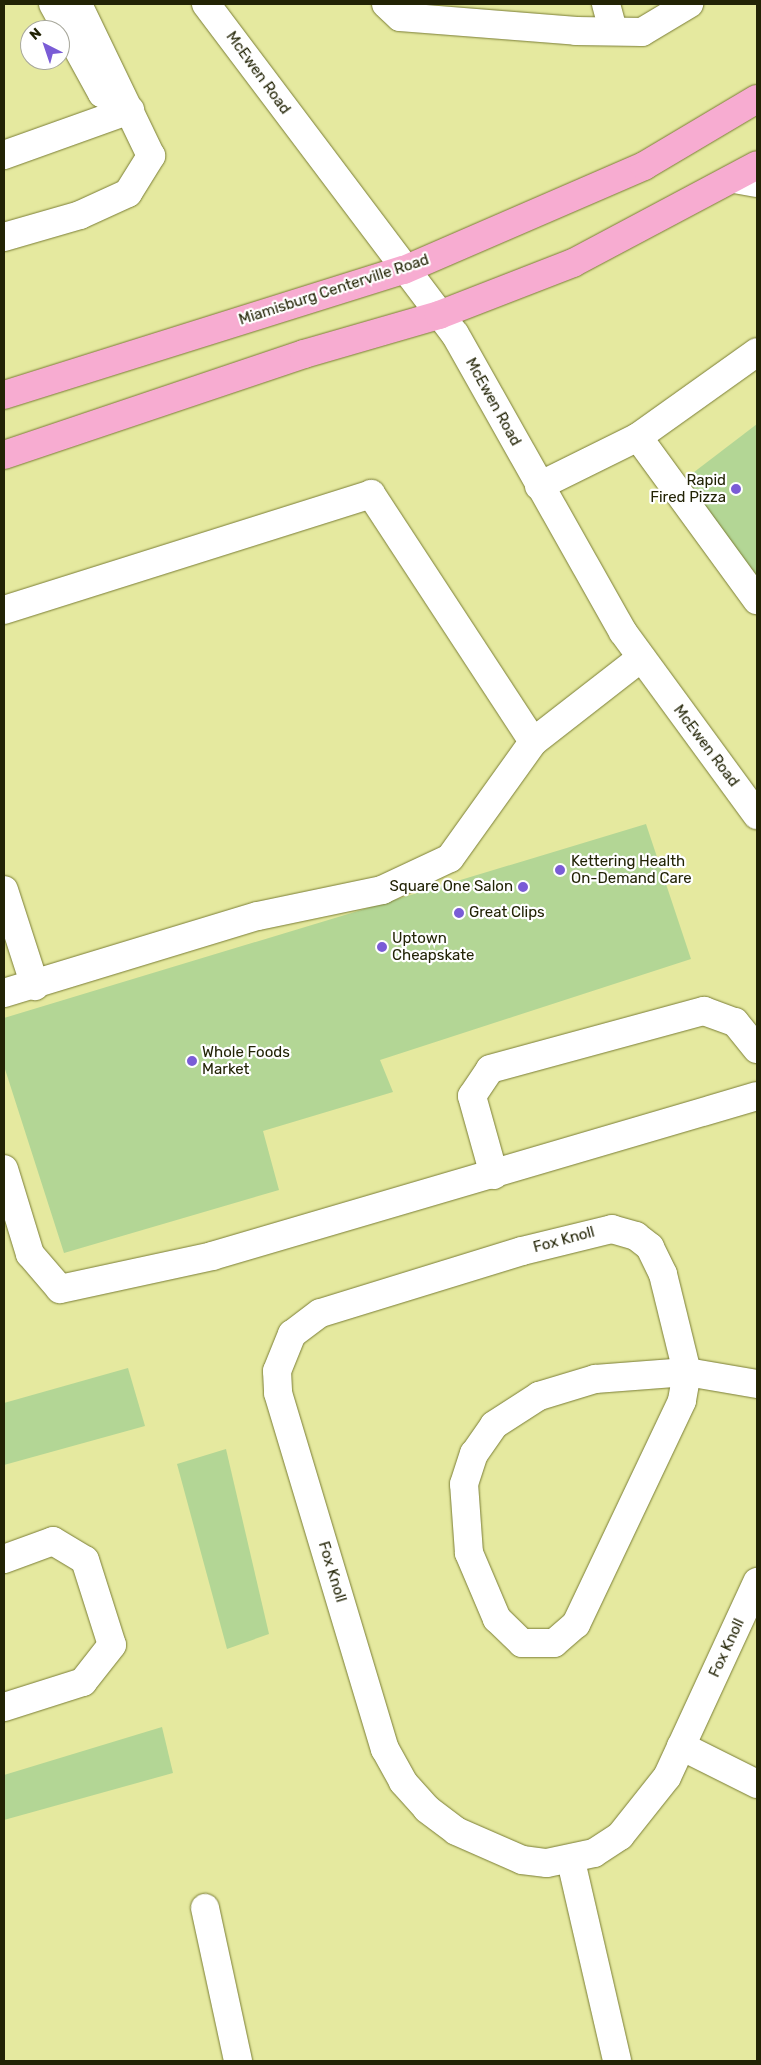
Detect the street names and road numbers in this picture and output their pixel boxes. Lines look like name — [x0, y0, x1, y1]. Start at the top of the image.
street label: McEwen Road — [222, 28, 294, 118]
street label: Miamisburg Centerville Road — [237, 251, 431, 329]
street label: McEwen Road — [461, 355, 525, 449]
street label: McEwen Road — [669, 702, 743, 790]
street label: Fox Knoll — [531, 1223, 597, 1257]
street label: Fox Knoll — [314, 1539, 350, 1605]
street label: Fox Knoll — [706, 1616, 748, 1680]

